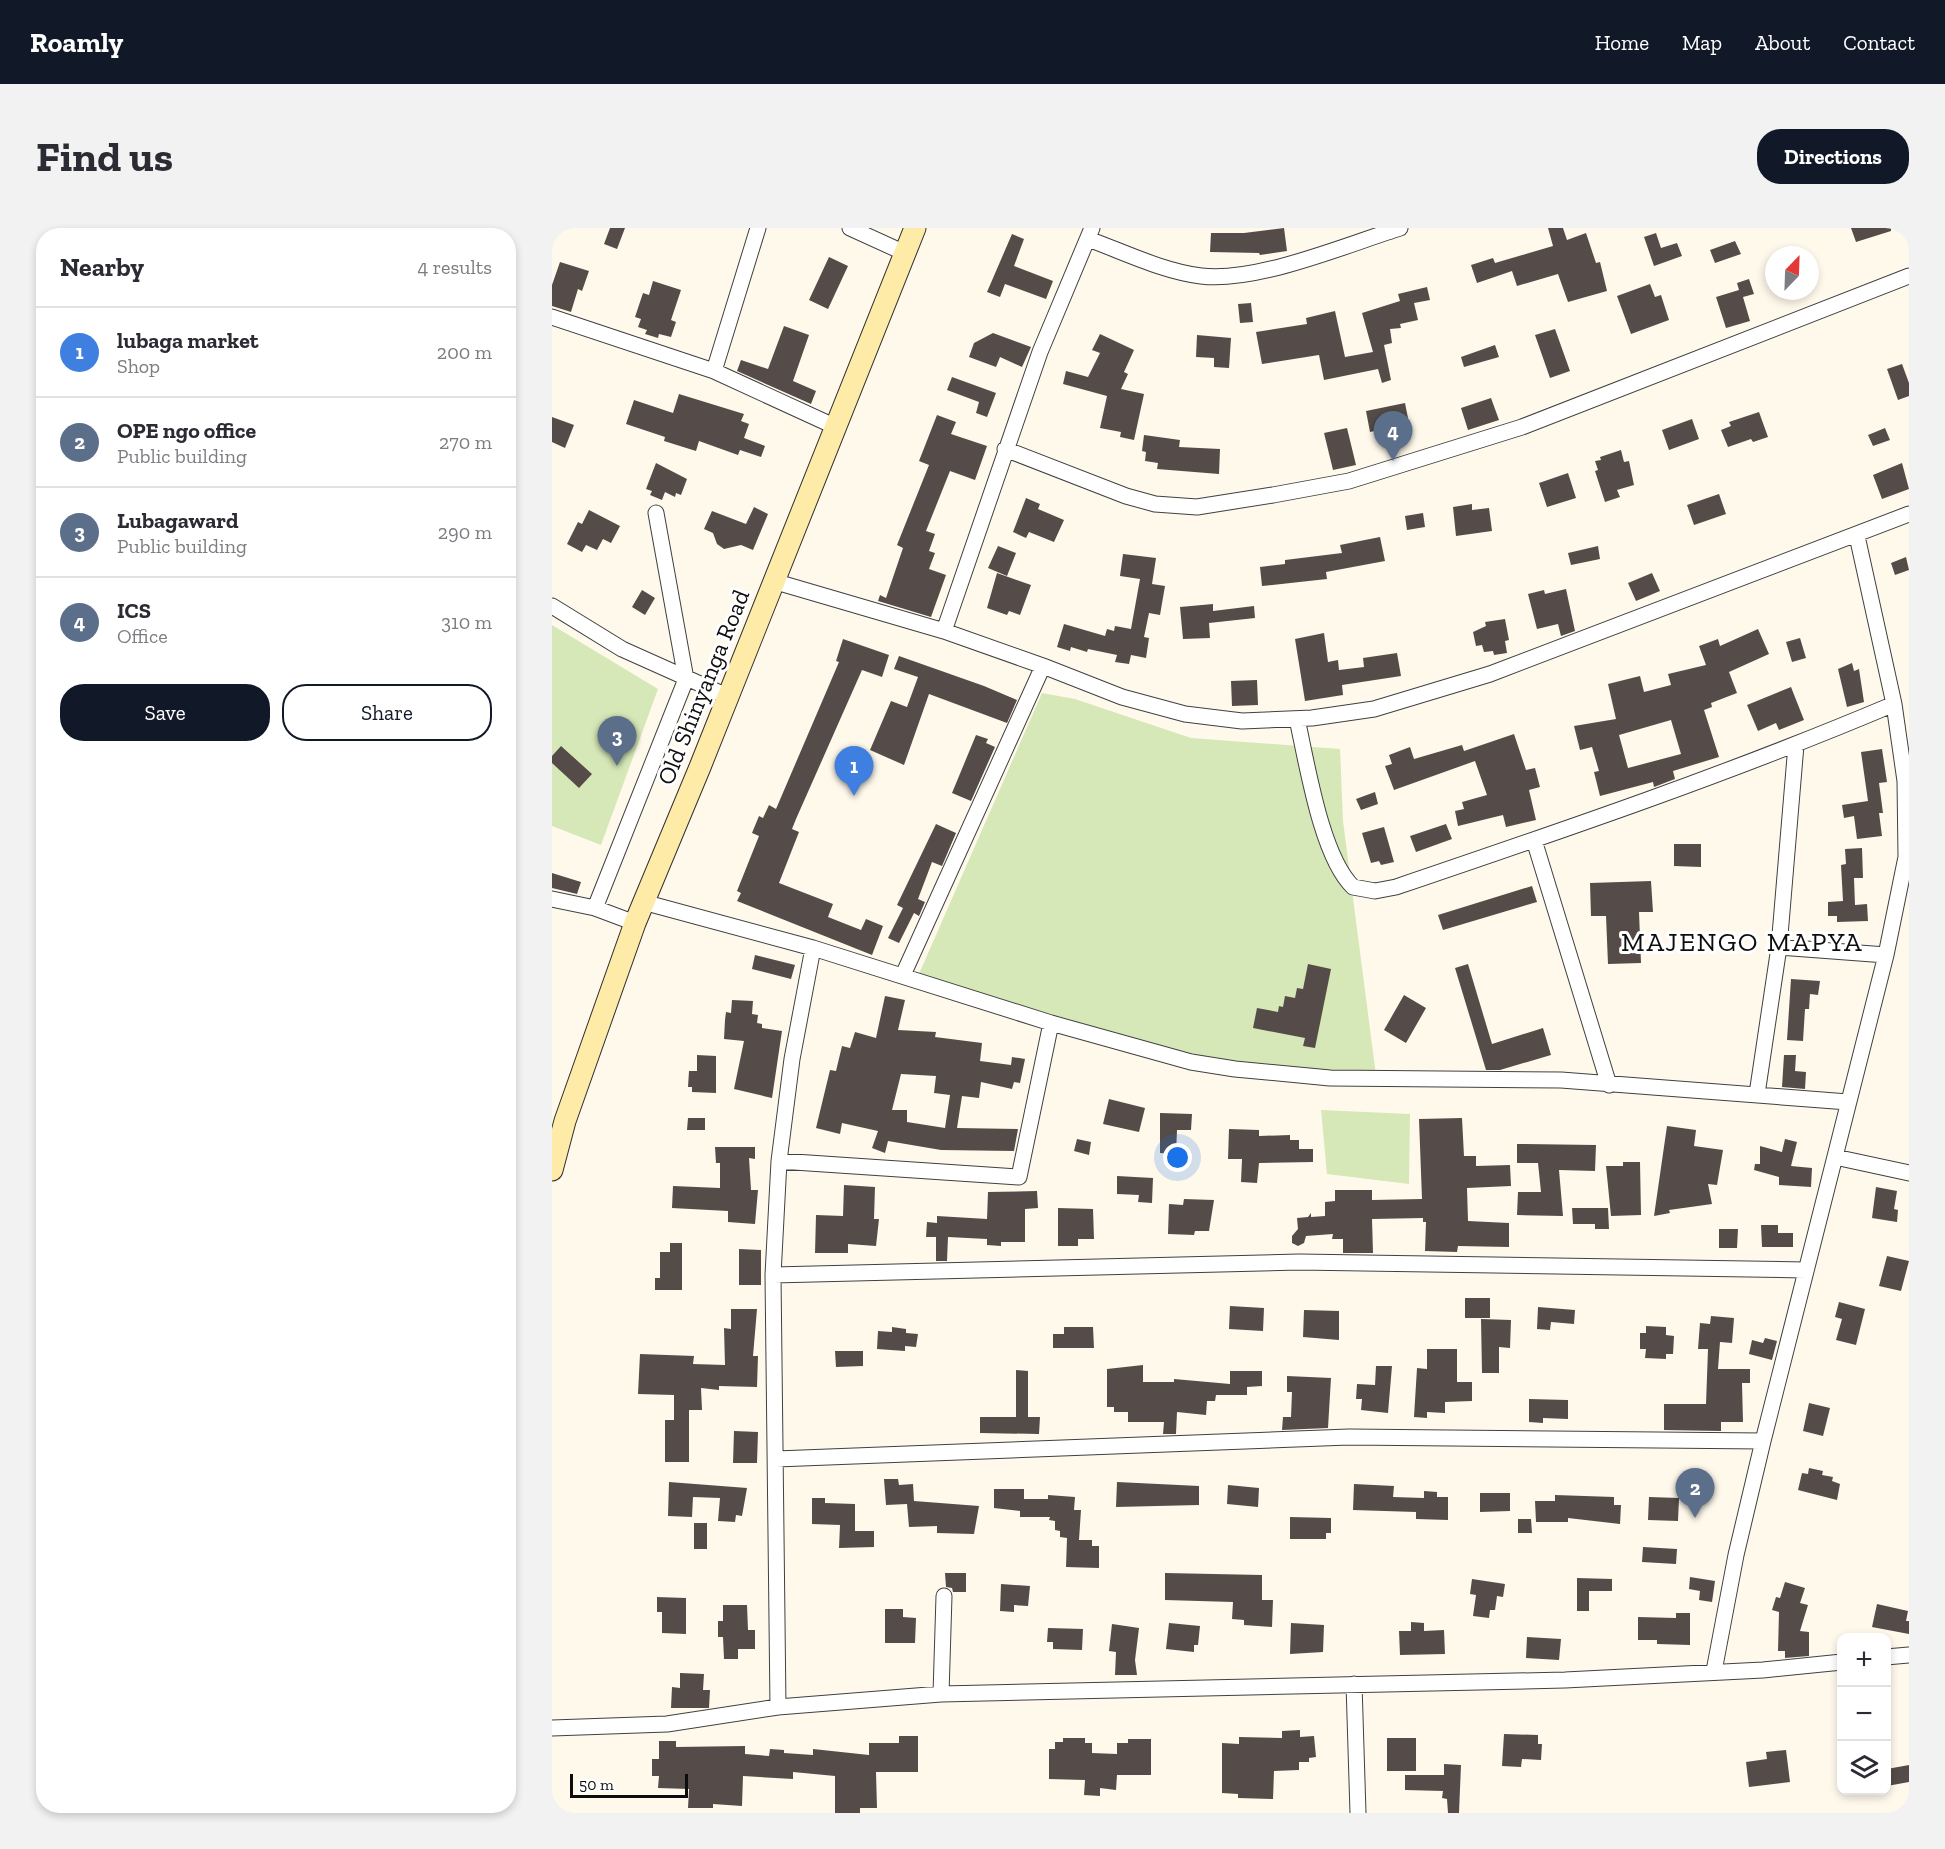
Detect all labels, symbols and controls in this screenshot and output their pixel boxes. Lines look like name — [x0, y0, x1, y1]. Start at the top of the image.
text: Roamly — [30, 26, 123, 59]
text: Home — [1595, 30, 1649, 55]
text: Map — [1682, 30, 1722, 55]
text: About — [1755, 30, 1810, 55]
text: Contact — [1843, 30, 1915, 55]
button: Directions — [1757, 129, 1909, 184]
text: Find us — [36, 131, 173, 182]
north arrow — [1765, 246, 1819, 300]
text: Nearby — [60, 251, 144, 283]
text: 4 results — [417, 255, 492, 279]
text: lubaga market — [117, 327, 259, 354]
text: 1 — [75, 340, 84, 364]
text: 200 m — [437, 340, 492, 364]
text: Shop — [117, 354, 160, 378]
pin: 4 — [1374, 412, 1412, 461]
text: OPE ngo office — [117, 417, 256, 444]
text: 2 — [74, 430, 85, 454]
text: 270 m — [439, 430, 492, 454]
text: Public building — [117, 444, 247, 468]
text: Lubagaward — [117, 507, 239, 534]
text: 3 — [74, 520, 85, 544]
text: 290 m — [438, 520, 492, 544]
text: Public building — [117, 534, 247, 558]
street label: Old Shinyanga Road — [651, 585, 755, 789]
text: ICS — [117, 597, 151, 624]
text: 4 — [74, 610, 85, 634]
text: 310 m — [441, 610, 492, 634]
text: Office — [117, 624, 168, 648]
button: Save — [60, 684, 270, 741]
button: Share — [282, 684, 492, 741]
pin: 3 — [598, 716, 636, 766]
pin: 1 — [834, 746, 874, 796]
district label: MAJENGO MAPYA — [1621, 926, 1863, 958]
your location — [1163, 1143, 1192, 1172]
pin: 2 — [1676, 1468, 1714, 1518]
map controls — [1837, 1633, 1891, 1795]
button: + — [1837, 1633, 1891, 1687]
button: − — [1837, 1687, 1891, 1741]
button: layers — [1837, 1741, 1891, 1795]
scale bar — [570, 1771, 688, 1798]
text: 50 m — [579, 1775, 614, 1794]

